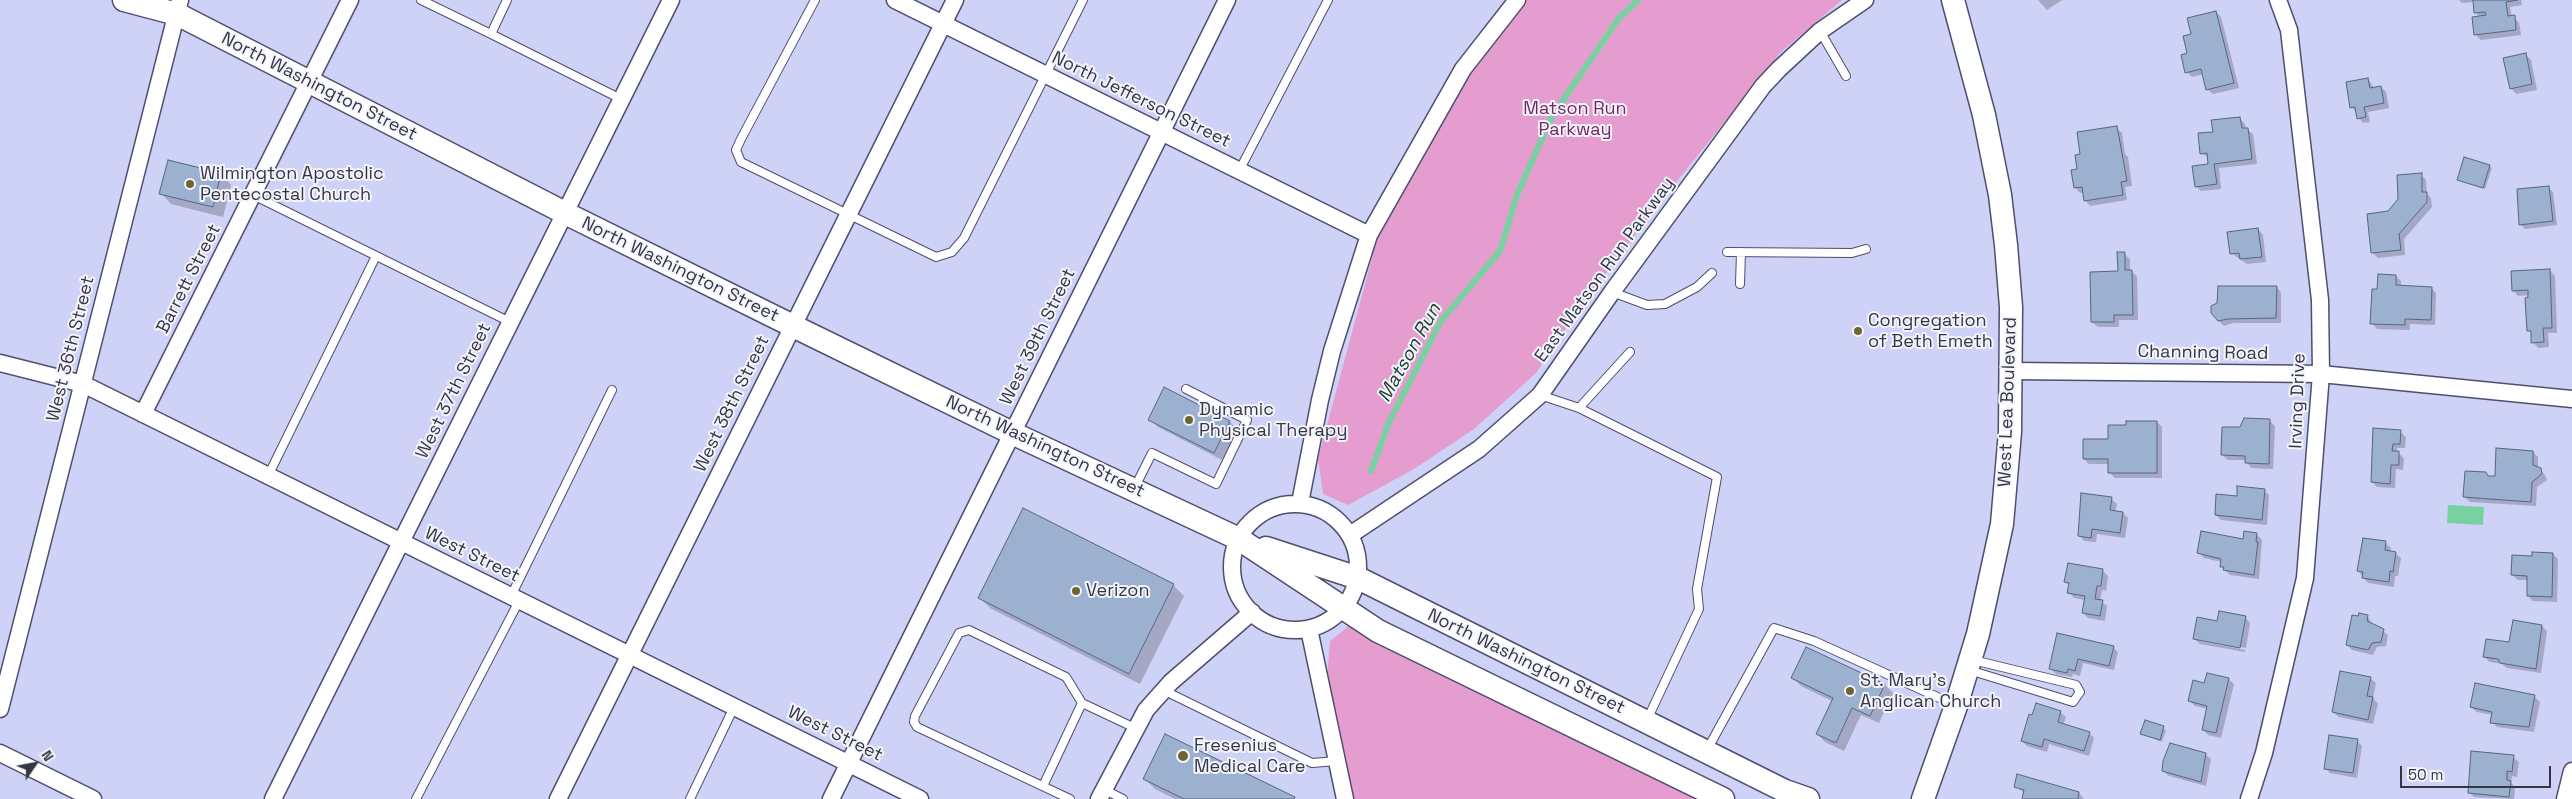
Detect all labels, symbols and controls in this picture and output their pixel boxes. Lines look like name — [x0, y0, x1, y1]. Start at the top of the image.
street label: North Washington Street — [217, 28, 421, 146]
street label: North Jefferson Street — [1048, 47, 1234, 153]
park label: Matson Run Parkway — [1523, 98, 1627, 140]
place label: Wilmington Apostolic Pentecostal Church — [200, 163, 384, 205]
street label: East Matson Run Parkway — [1531, 173, 1679, 367]
marker: Wilmington Apostolic Pentecostal Church — [184, 178, 196, 190]
street label: North Washington Street — [578, 213, 782, 327]
street label: Barrett Street — [152, 221, 226, 337]
street label: West 39th Street — [996, 265, 1080, 409]
street label: West 36th Street — [42, 274, 100, 424]
water label: Matson Run — [1374, 300, 1446, 406]
place label: Congregation of Beth Emeth — [1868, 310, 1993, 352]
street label: West Lea Boulevard — [1994, 317, 2022, 487]
street label: West 37th Street — [412, 320, 496, 462]
marker: Congregation of Beth Emeth — [1852, 325, 1864, 337]
street label: West 38th Street — [690, 332, 774, 476]
street label: Channing Road — [2137, 341, 2269, 365]
street label: Irving Drive — [2286, 353, 2310, 449]
street label: North Washington Street — [942, 391, 1148, 503]
place label: Dynamic Physical Therapy — [1199, 399, 1347, 442]
marker: Dynamic Physical Therapy — [1183, 414, 1195, 426]
street label: West Street — [421, 523, 523, 587]
place label: Verizon — [1086, 580, 1150, 602]
marker: Verizon — [1070, 585, 1082, 597]
street label: North Washington Street — [1424, 605, 1628, 719]
place label: St. Mary’s Anglican Church — [1860, 670, 2001, 712]
marker: St. Mary’s Anglican Church — [1844, 685, 1856, 697]
street label: West Street — [784, 702, 886, 766]
place label: Fresenius Medical Care — [1194, 735, 1305, 778]
north arrow — [10, 739, 60, 789]
text: N — [37, 747, 58, 765]
marker: Fresenius Medical Care — [1176, 749, 1190, 763]
scale bar — [2402, 756, 2553, 788]
text: 50 m — [2408, 765, 2443, 784]

